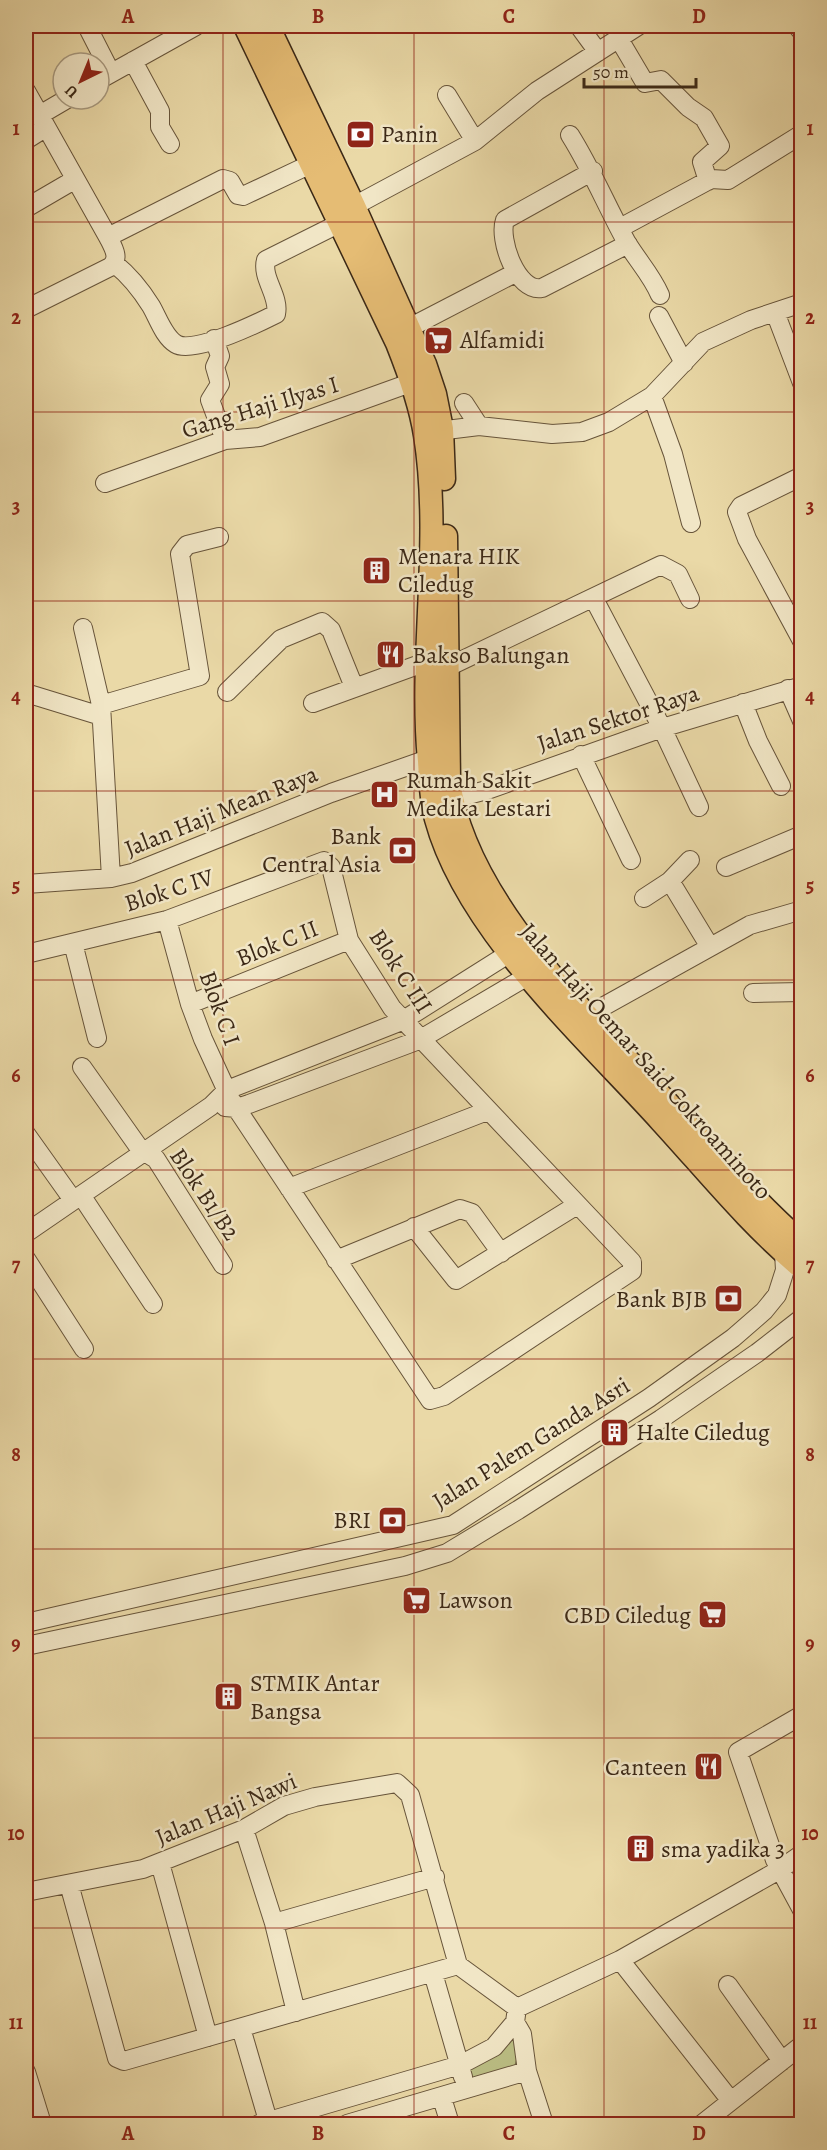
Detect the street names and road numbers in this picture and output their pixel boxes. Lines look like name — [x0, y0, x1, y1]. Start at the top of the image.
street label: Gang Haji Ilyas I — [178, 368, 342, 446]
street label: Jalan Sektor Raya — [533, 677, 704, 759]
street label: Jalan Haji Mean Raya — [120, 757, 323, 864]
street label: Blok C IV — [120, 860, 218, 919]
street label: Blok C II — [231, 912, 323, 974]
street label: Jalan Haji Oemar Said Cokroaminoto — [513, 916, 779, 1206]
street label: Blok C III — [362, 923, 440, 1019]
street label: Blok C I — [192, 966, 248, 1050]
street label: Blok B1/B2 — [162, 1142, 248, 1246]
street label: Jalan Palem Ganda Asri — [426, 1369, 636, 1517]
street label: Jalan Haji Nawi — [150, 1765, 302, 1853]

